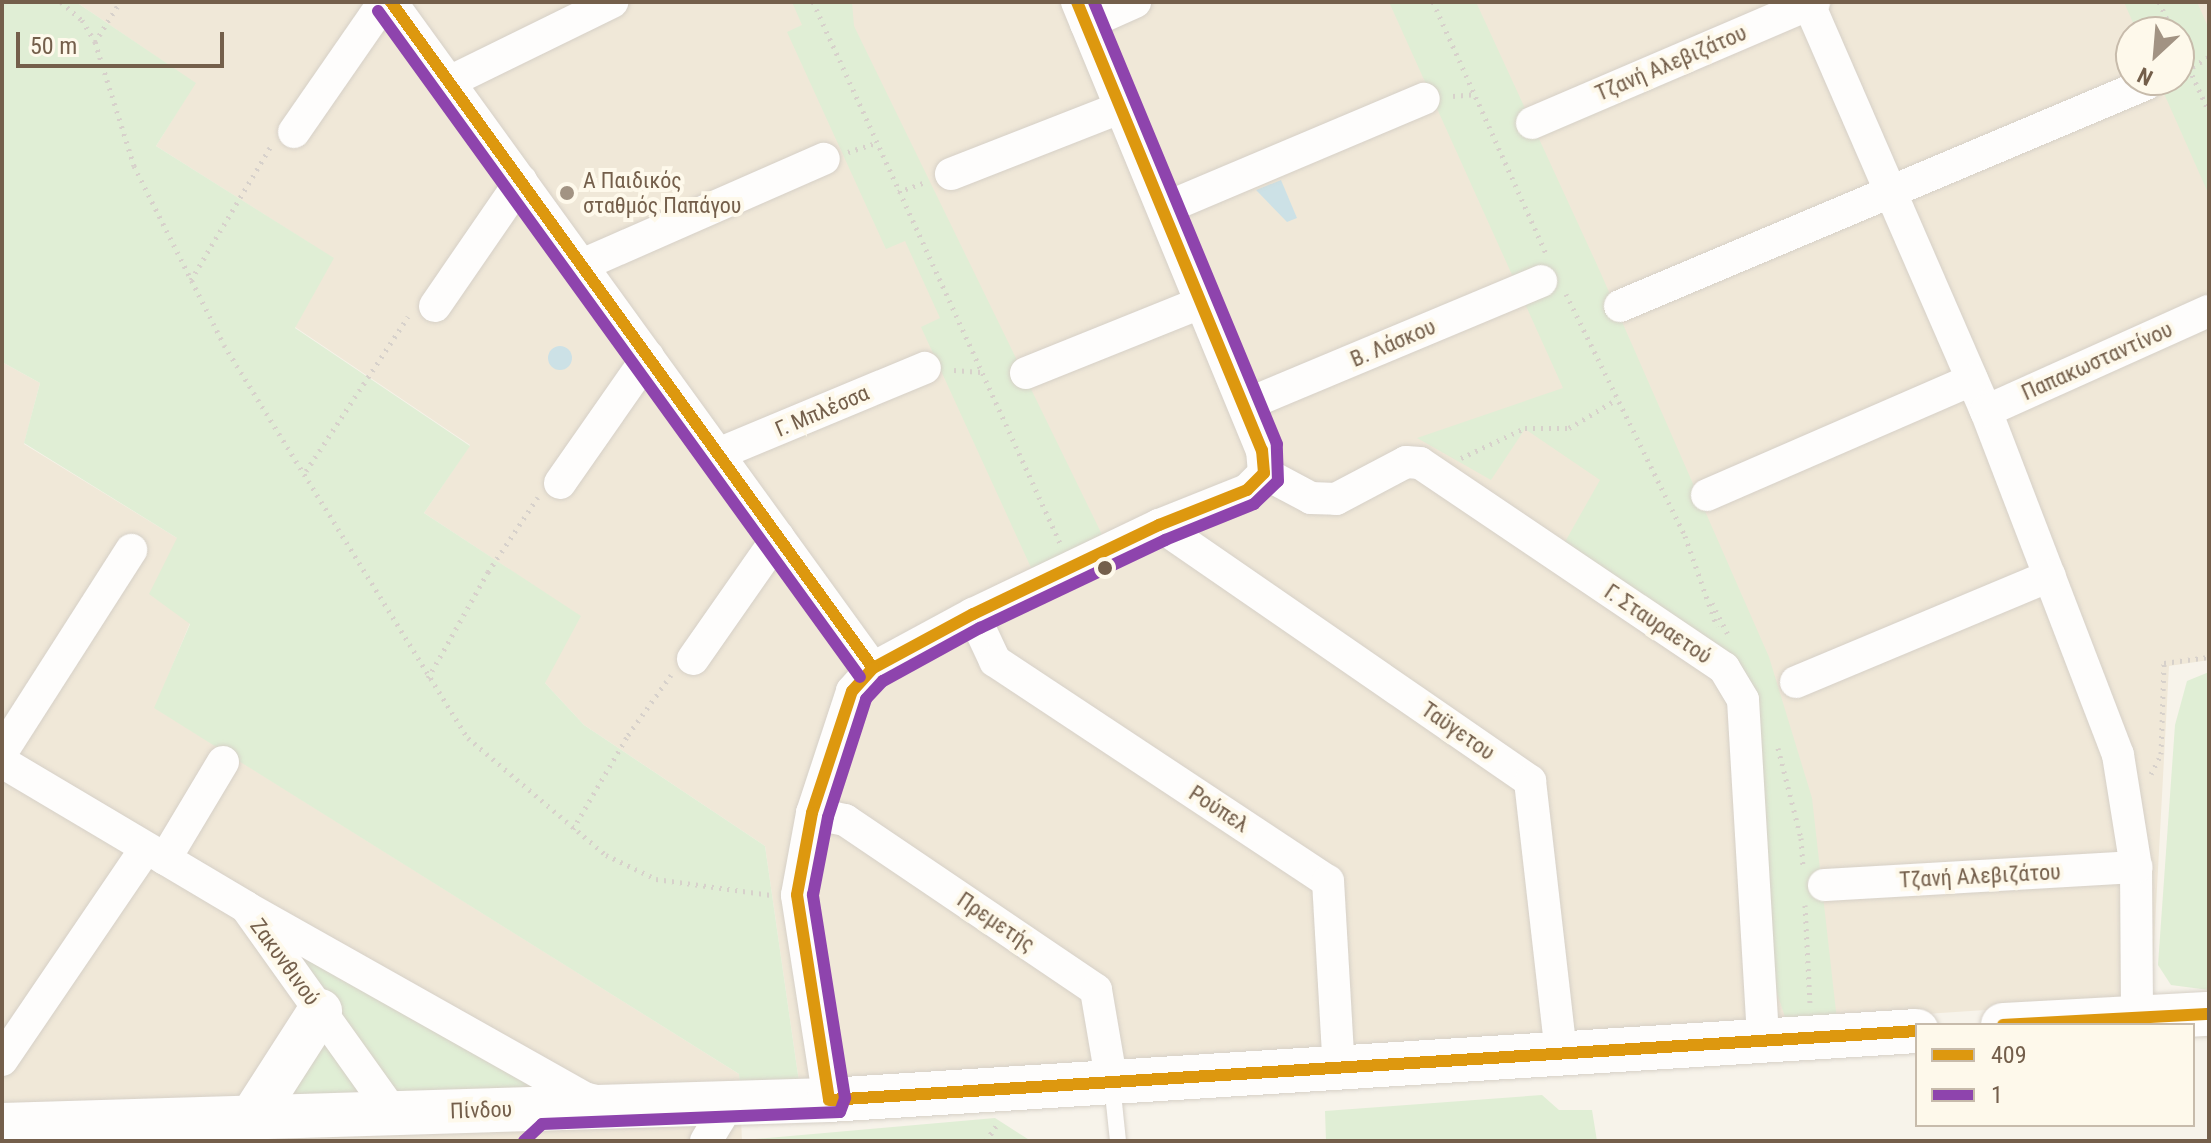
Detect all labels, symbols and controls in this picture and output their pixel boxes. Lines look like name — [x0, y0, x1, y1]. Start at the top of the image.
scale bar — [20, 16, 228, 66]
north arrow — [2115, 16, 2195, 96]
street label: Τζανή Αλεβιζάτου — [1591, 19, 1751, 107]
text: 50 m — [30, 32, 77, 60]
text: N — [2134, 62, 2157, 90]
place label: Α Παιδικός σταθμός Παπάγου — [583, 167, 741, 218]
marker: Α Παιδικός σταθμός Παπάγου — [558, 184, 576, 202]
street label: Β. Λάσκου — [1347, 313, 1439, 373]
street label: Παπακωσταντίνου — [2017, 316, 2177, 406]
street label: Γ. Μπλέσσα — [771, 379, 873, 443]
unlabelled marker — [1097, 560, 1113, 576]
street label: Γ. Σταυραετού — [1599, 578, 1717, 670]
street label: Ταϋγετου — [1416, 696, 1500, 766]
street label: Ρούπελ — [1184, 780, 1254, 838]
street label: Τζανή Αλεβιζάτου — [1899, 859, 2061, 893]
street label: Πρεμετής — [952, 887, 1040, 957]
street label: Ζακυνθινού — [245, 913, 325, 1011]
legend — [1915, 1023, 2195, 1127]
text: 409 — [1991, 1041, 2027, 1069]
text: 1 — [1991, 1081, 2003, 1109]
street label: Πίνδου — [449, 1096, 513, 1124]

